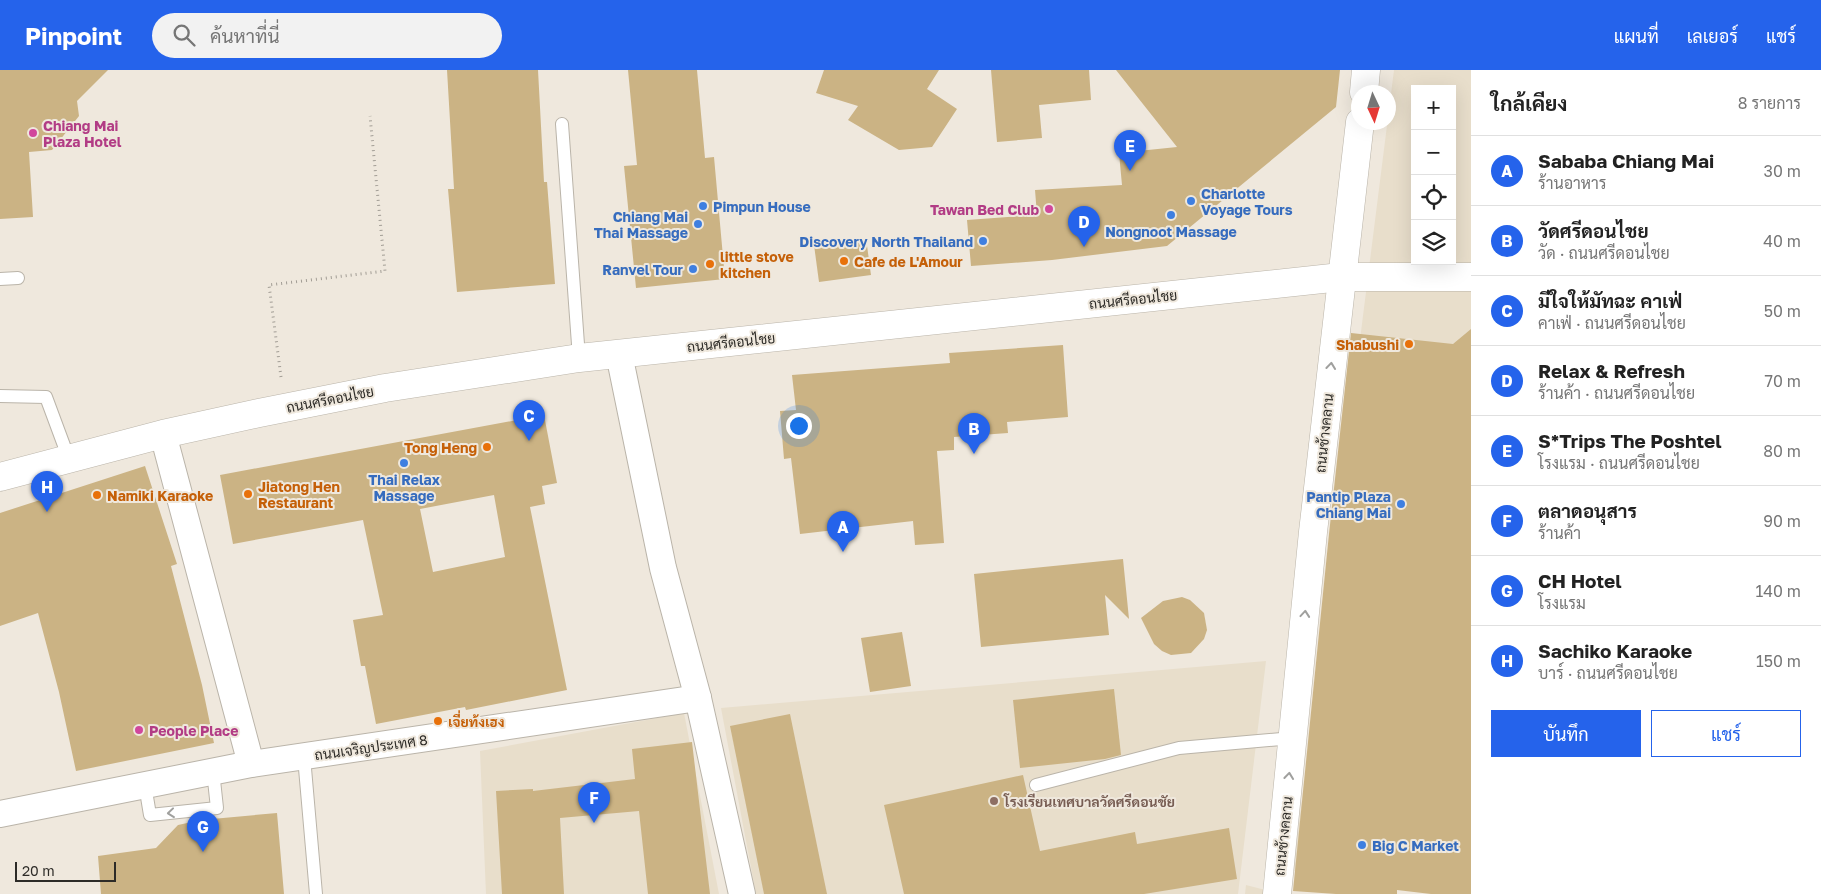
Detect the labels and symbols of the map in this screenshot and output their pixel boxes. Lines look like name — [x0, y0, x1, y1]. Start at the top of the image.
north arrow — [1351, 85, 1396, 130]
place label: Chiang Mai Plaza Hotel — [43, 117, 122, 150]
marker: Chiang Mai Plaza Hotel — [27, 127, 39, 139]
pin: E — [1114, 130, 1146, 171]
place label: Charlotte Voyage Tours — [1201, 185, 1293, 218]
marker: Charlotte Voyage Tours — [1185, 195, 1197, 207]
place label: Pimpun House — [713, 198, 811, 215]
marker: Pimpun House — [697, 200, 709, 212]
place label: Tawan Bed Club — [930, 201, 1039, 218]
marker: Tawan Bed Club — [1043, 203, 1055, 215]
pin: D — [1068, 206, 1100, 247]
place label: Chiang Mai Thai Massage — [594, 208, 688, 241]
marker: Nongnoot Massage — [1165, 209, 1177, 221]
marker: Chiang Mai Thai Massage — [692, 218, 704, 230]
place label: Nongnoot Massage — [1105, 223, 1237, 240]
place label: Discovery North Thailand — [799, 233, 973, 250]
marker: Discovery North Thailand — [977, 235, 989, 247]
place label: little stove kitchen — [720, 248, 794, 281]
place label: Cafe de L'Amour — [854, 253, 963, 270]
marker: Cafe de L'Amour — [838, 255, 850, 267]
marker: little stove kitchen — [704, 258, 716, 270]
place label: Ranvel Tour — [602, 261, 684, 278]
marker: Ranvel Tour — [687, 263, 699, 275]
street label: ถนนศรีดอนไชย — [1088, 286, 1178, 312]
street label: ถนนศรีดอนไชย — [686, 329, 776, 355]
place label: Shabushi — [1336, 336, 1399, 353]
marker: Shabushi — [1403, 338, 1415, 350]
one-way arrow — [1325, 361, 1336, 369]
street label: ถนนศรีดอนไชย — [285, 382, 375, 416]
street label: ถนนช้างคลาน — [1311, 392, 1337, 474]
pin: C — [513, 400, 545, 441]
your location — [786, 413, 812, 439]
pin: B — [958, 413, 990, 454]
place label: Tong Heng — [404, 439, 477, 456]
marker: Tong Heng — [481, 441, 493, 453]
marker: Thai Relax Massage — [398, 457, 410, 469]
pin: H — [31, 471, 63, 512]
place label: Thai Relax Massage — [368, 471, 440, 504]
place label: Jiatong Hen Restaurant — [258, 478, 340, 511]
place label: Namiki Karaoke — [107, 487, 213, 504]
marker: Jiatong Hen Restaurant — [242, 488, 254, 500]
place label: Pantip Plaza Chiang Mai — [1306, 488, 1391, 521]
marker: Namiki Karaoke — [91, 489, 103, 501]
marker: Pantip Plaza Chiang Mai — [1395, 498, 1407, 510]
pin: A — [827, 511, 859, 552]
one-way arrow — [1299, 610, 1310, 618]
place label: เจี่ยท้งเฮง — [448, 710, 505, 730]
marker: เจี่ยท้งเฮง — [432, 715, 444, 727]
place label: People Place — [149, 722, 238, 739]
marker: People Place — [133, 724, 145, 736]
street label: ถนนเจริญประเทศ 8 — [313, 731, 429, 764]
one-way arrow — [1283, 772, 1294, 780]
pin: F — [578, 782, 610, 823]
place label: โรงเรียนเทศบาลวัดศรีดอนชัย — [1003, 793, 1175, 810]
marker: โรงเรียนเทศบาลวัดศรีดอนชัย — [988, 795, 1000, 807]
street label: ถนนช้างคลาน — [1270, 795, 1296, 877]
one-way arrow — [166, 807, 174, 818]
pin: G — [187, 811, 219, 852]
place label: Big C Market — [1372, 837, 1459, 854]
marker: Big C Market — [1356, 839, 1368, 851]
scale bar — [15, 859, 116, 882]

